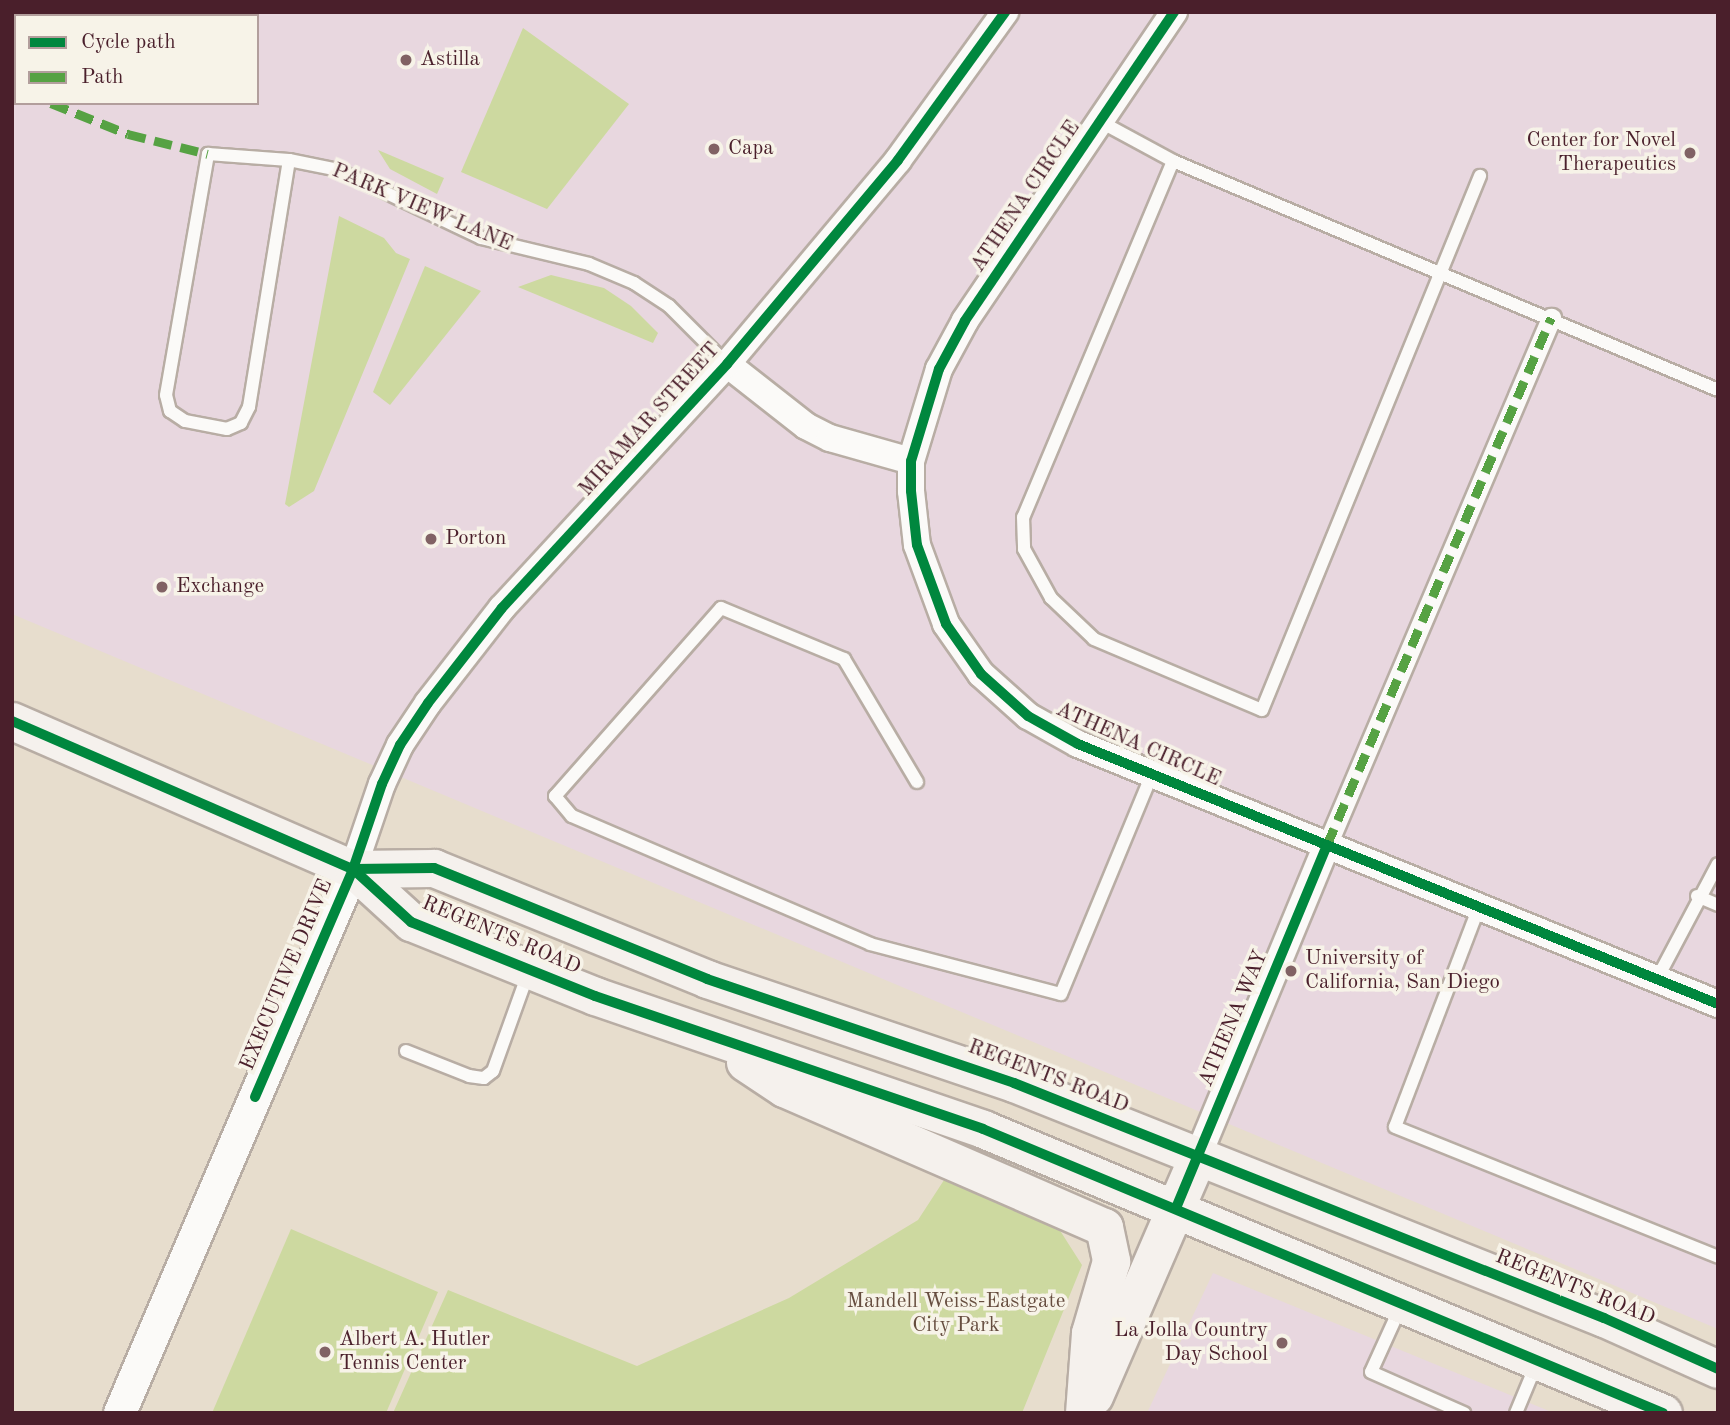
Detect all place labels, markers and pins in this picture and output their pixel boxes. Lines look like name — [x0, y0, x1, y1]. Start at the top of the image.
place label: Astilla — [420, 47, 480, 73]
marker: Astilla — [398, 52, 414, 68]
place label: Center for Novel Therapeutics — [1526, 128, 1676, 178]
place label: Capa — [728, 136, 774, 162]
marker: Capa — [706, 141, 722, 157]
marker: Center for Novel Therapeutics — [1682, 145, 1698, 161]
place label: Porton — [445, 526, 506, 552]
marker: Porton — [423, 531, 439, 547]
place label: Exchange — [176, 574, 264, 600]
marker: Exchange — [154, 579, 170, 595]
place label: University of California, San Diego — [1305, 946, 1500, 996]
marker: University of California, San Diego — [1283, 963, 1299, 979]
place label: La Jolla Country Day School — [1114, 1318, 1268, 1368]
place label: Albert A. Hutler Tennis Center — [339, 1327, 490, 1377]
marker: La Jolla Country Day School — [1274, 1335, 1290, 1351]
marker: Albert A. Hutler Tennis Center — [317, 1344, 333, 1360]

